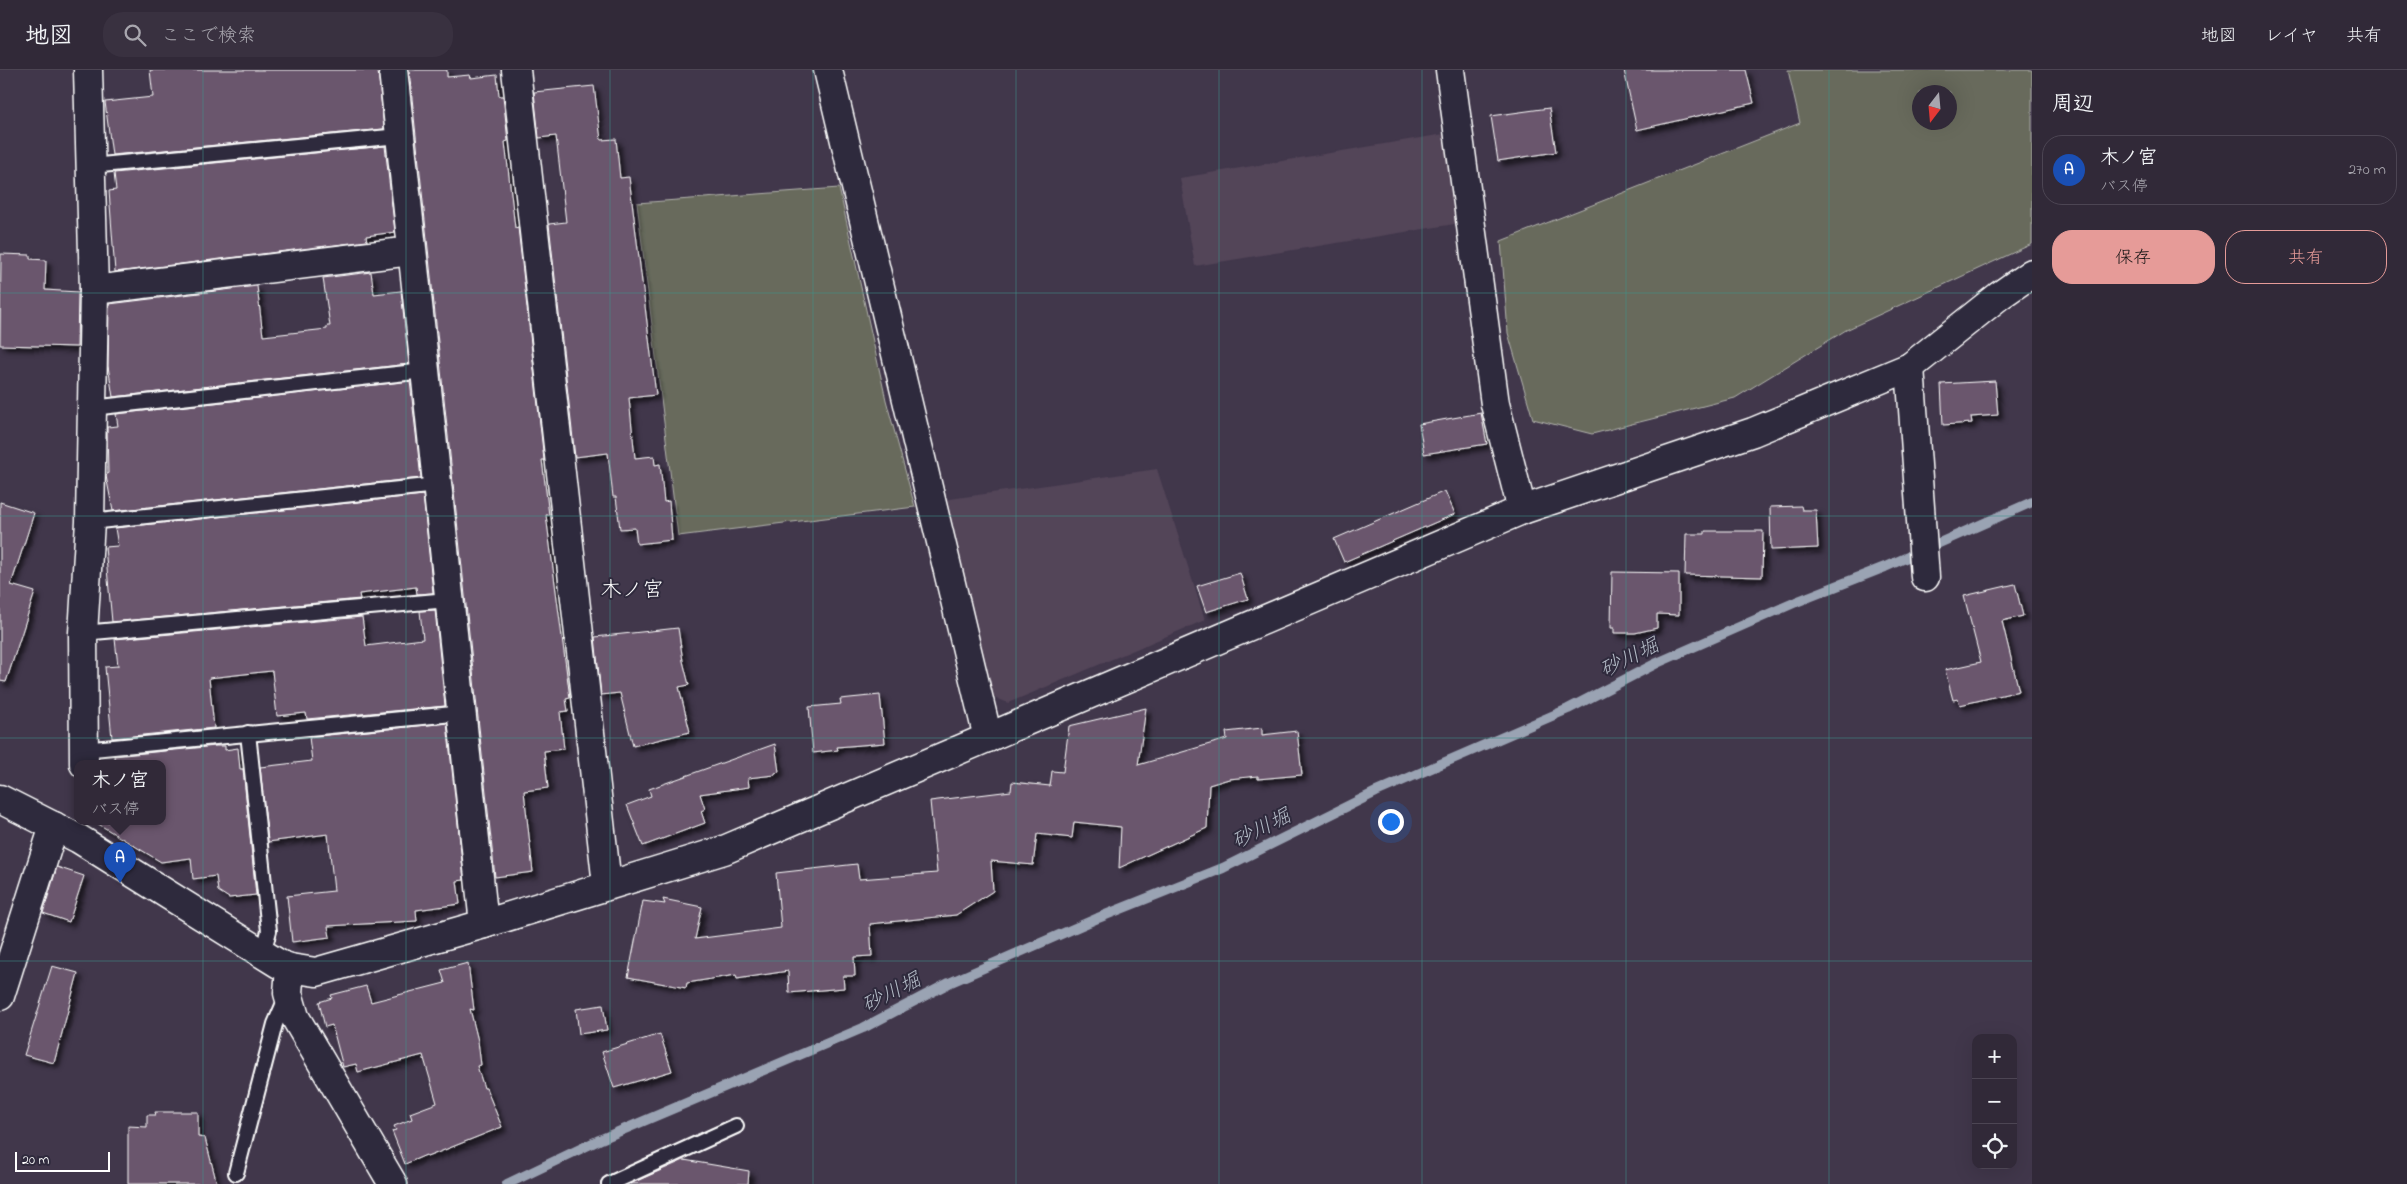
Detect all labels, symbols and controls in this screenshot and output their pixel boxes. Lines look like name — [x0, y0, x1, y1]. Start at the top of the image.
search box — [103, 12, 453, 57]
text: 地図 — [25, 20, 73, 55]
icon: search — [121, 21, 149, 49]
text: ここで検索 — [161, 23, 256, 50]
text: 地図 — [2201, 24, 2237, 50]
text: レイヤ — [2265, 24, 2318, 50]
text: 共有 — [2346, 24, 2382, 50]
north arrow — [1912, 85, 1957, 130]
text: 周辺 — [2052, 90, 2094, 120]
text: 木ノ宮 — [2100, 145, 2157, 172]
text: A — [2064, 158, 2074, 182]
text: 270 m — [2348, 158, 2386, 182]
text: バス停 — [2100, 175, 2148, 199]
button: 保存 — [2052, 230, 2215, 284]
button: 共有 — [2225, 230, 2387, 284]
district label: 木ノ宮 — [601, 576, 664, 606]
water label: 砂川堀 — [1595, 631, 1667, 686]
popup — [74, 760, 166, 825]
text: 木ノ宮 — [91, 768, 149, 795]
text: バス停 — [91, 798, 140, 822]
water label: 砂川堀 — [1227, 801, 1299, 857]
your location — [1378, 809, 1404, 835]
pin: A — [104, 842, 136, 883]
water label: 砂川堀 — [857, 965, 929, 1021]
map controls — [1972, 1034, 2017, 1169]
button: + — [1972, 1034, 2017, 1079]
button: − — [1972, 1079, 2017, 1124]
button: locate — [1972, 1124, 2017, 1169]
scale bar — [15, 1149, 110, 1172]
text: 20 m — [22, 1150, 49, 1171]

